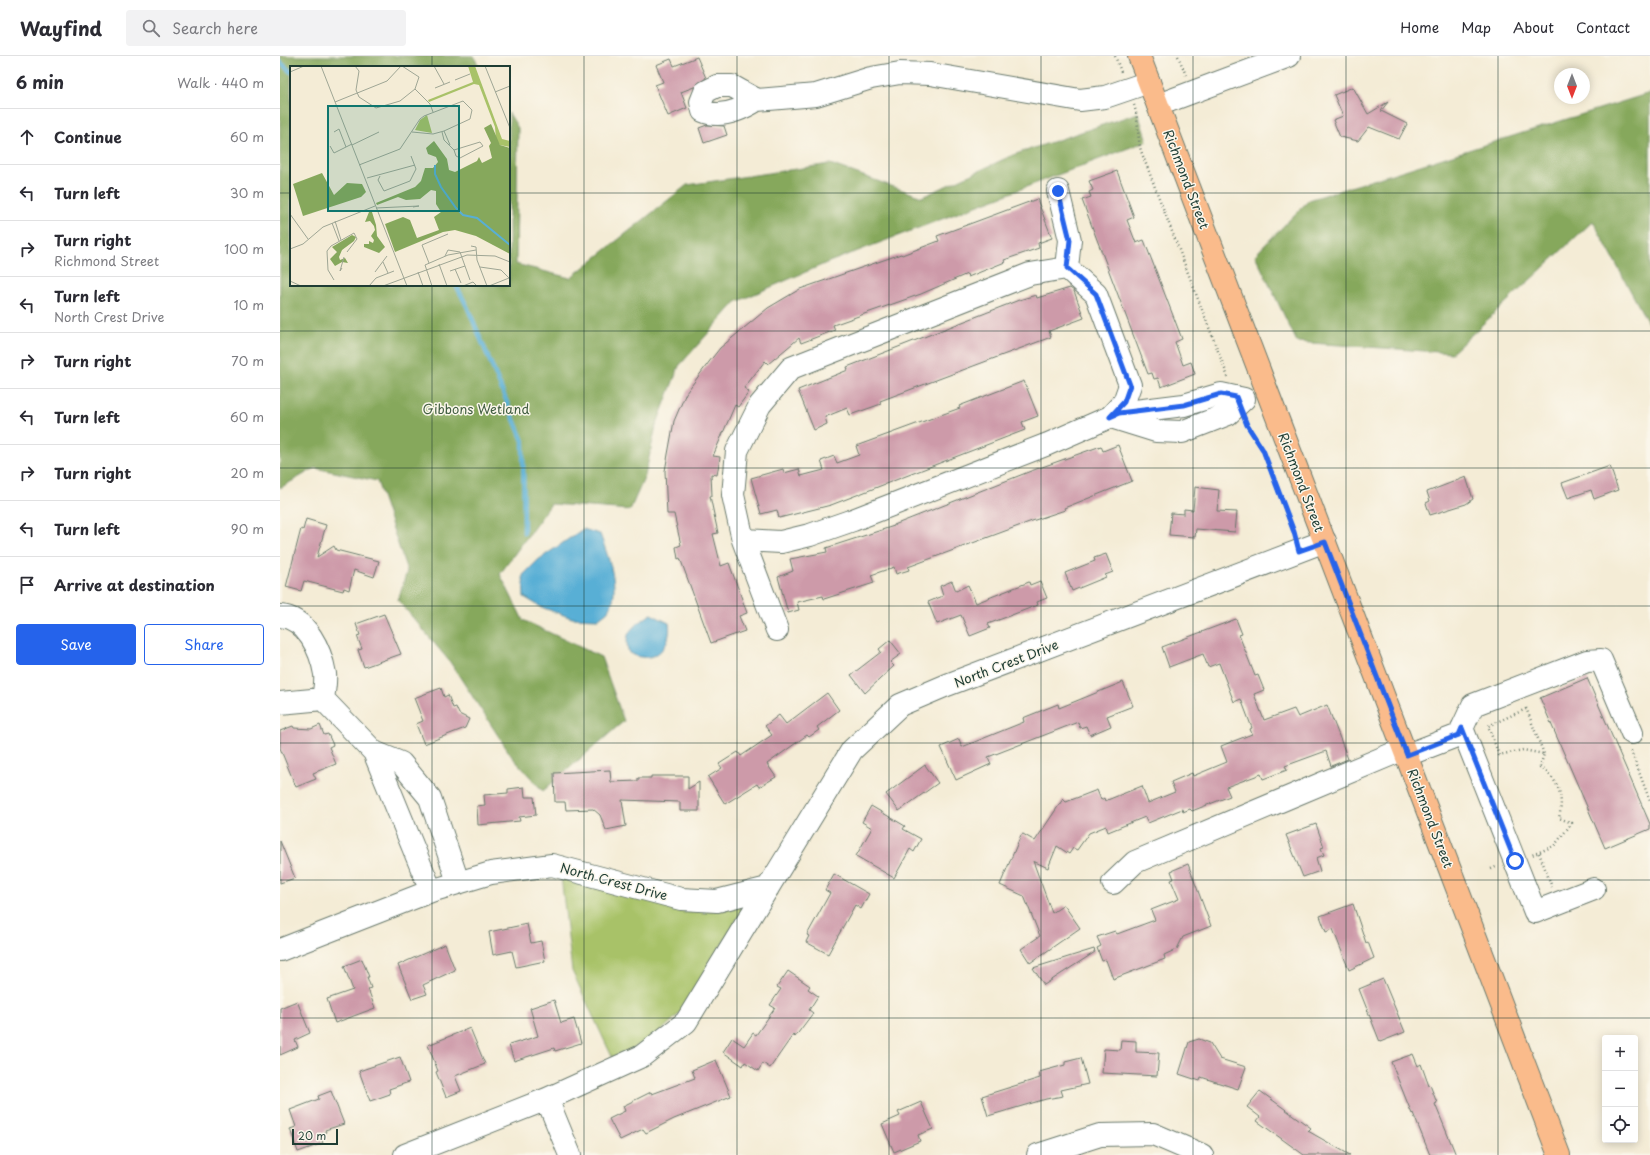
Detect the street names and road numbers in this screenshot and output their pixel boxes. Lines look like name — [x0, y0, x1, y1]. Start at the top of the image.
street label: Richmond Street — [1159, 127, 1215, 231]
street label: Richmond Street — [1274, 430, 1330, 534]
street label: North Crest Drive — [951, 634, 1061, 692]
street label: Richmond Street — [1403, 766, 1459, 870]
street label: North Crest Drive — [558, 858, 670, 904]

